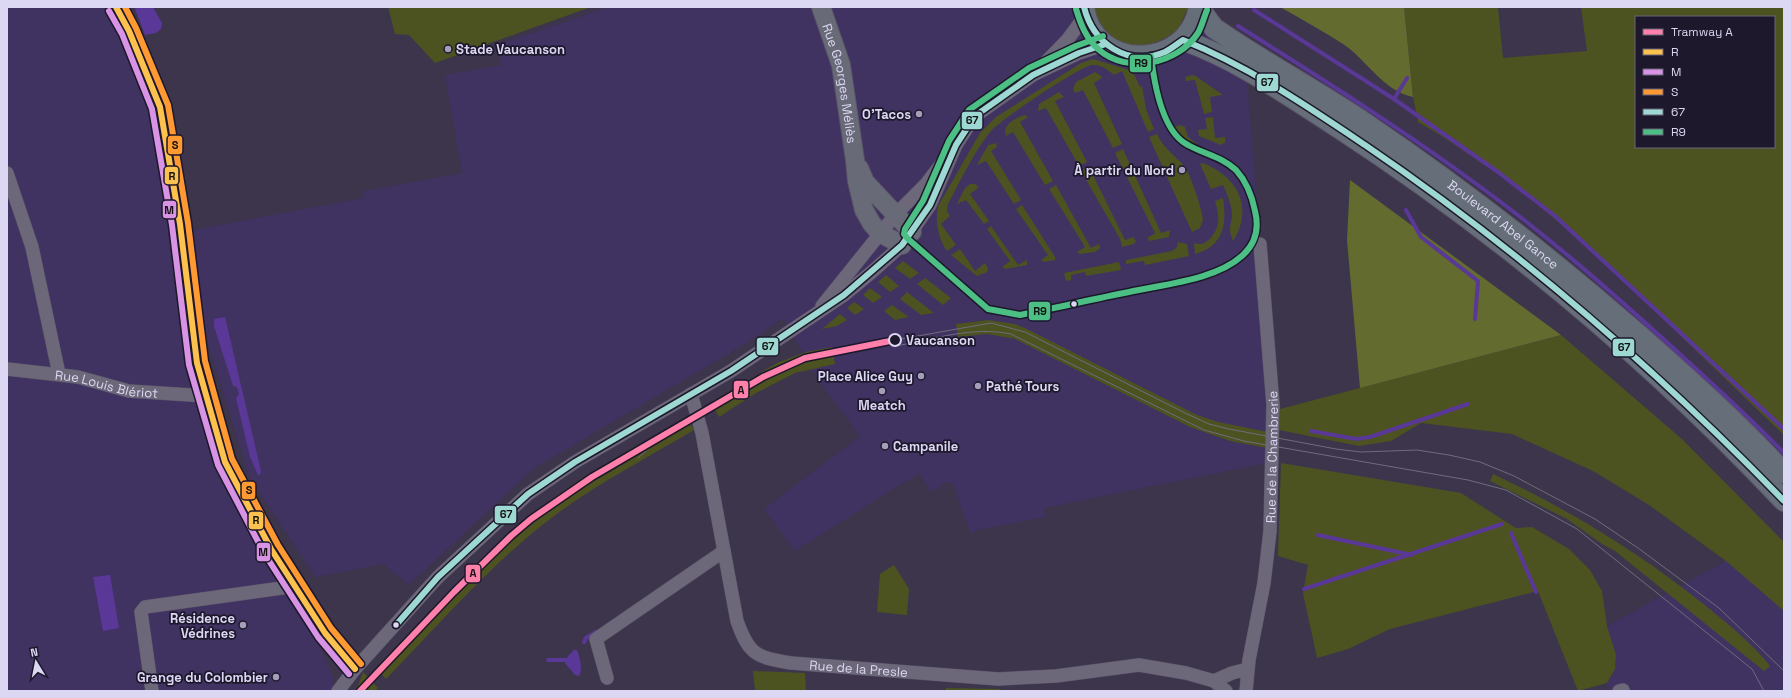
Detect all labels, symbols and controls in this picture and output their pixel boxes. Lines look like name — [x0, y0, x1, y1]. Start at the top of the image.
legend — [1635, 16, 1775, 148]
street label: Rue Georges Méliès — [819, 21, 861, 144]
text: Tramway A — [1671, 24, 1733, 40]
place label: Stade Vaucanson — [456, 41, 565, 58]
marker: Stade Vaucanson — [443, 44, 453, 54]
text: R — [1671, 44, 1679, 60]
line badge: R9 — [1129, 54, 1152, 73]
text: R9 — [1134, 56, 1148, 70]
text: M — [1671, 64, 1681, 80]
line badge: 67 — [1256, 73, 1279, 92]
text: 67 — [1261, 75, 1273, 89]
text: S — [1671, 84, 1678, 100]
text: 67 — [1671, 104, 1685, 120]
place label: O'Tacos — [862, 106, 911, 123]
marker: O'Tacos — [914, 109, 924, 119]
line badge: 67 — [961, 111, 983, 130]
text: 67 — [966, 113, 978, 127]
text: R9 — [1671, 124, 1686, 140]
line badge: S — [167, 135, 183, 155]
text: S — [172, 138, 179, 152]
place label: À partir du Nord — [1074, 162, 1174, 179]
marker: À partir du Nord — [1177, 165, 1187, 175]
line badge: R — [164, 166, 179, 185]
text: R — [169, 169, 176, 183]
street label: Boulevard Abel Gance — [1445, 176, 1563, 273]
line badge: M — [162, 200, 177, 219]
text: M — [164, 203, 174, 217]
unlabelled marker — [1069, 299, 1079, 309]
line badge: R9 — [1028, 301, 1051, 321]
text: R9 — [1033, 304, 1047, 318]
place label: Vaucanson — [906, 332, 975, 349]
marker: Vaucanson — [888, 333, 902, 347]
line badge: 67 — [756, 337, 779, 356]
line badge: 67 — [1612, 338, 1635, 357]
text: 67 — [762, 339, 774, 353]
text: 67 — [1618, 340, 1630, 354]
street label: Rue Louis Blériot — [54, 366, 159, 401]
place label: Place Alice Guy — [818, 368, 913, 385]
marker: Place Alice Guy — [916, 371, 926, 381]
place label: Pathé Tours — [986, 378, 1059, 395]
line badge: A — [733, 380, 749, 399]
marker: Pathé Tours — [973, 381, 983, 391]
text: A — [738, 383, 745, 397]
marker: Meatch — [877, 386, 887, 396]
street label: Rue de la Chambrerie — [1262, 390, 1282, 523]
place label: Meatch — [858, 397, 906, 414]
place label: Campanile — [893, 438, 958, 455]
marker: Campanile — [880, 441, 890, 451]
line badge: S — [241, 481, 256, 500]
text: S — [246, 483, 253, 497]
line badge: 67 — [494, 505, 517, 524]
text: 67 — [500, 507, 512, 521]
line badge: R — [248, 511, 264, 530]
text: R — [253, 513, 260, 527]
line badge: M — [256, 542, 271, 562]
text: M — [258, 545, 268, 559]
line badge: A — [465, 564, 481, 583]
text: A — [470, 566, 477, 580]
place label: Résidence Védrines — [170, 610, 235, 642]
marker: Résidence Védrines — [238, 620, 248, 630]
unlabelled marker — [391, 620, 401, 630]
north arrow — [16, 642, 56, 682]
text: N — [29, 645, 39, 660]
street label: Rue de la Presle — [809, 656, 908, 681]
place label: Grange du Colombier — [137, 669, 268, 686]
marker: Grange du Colombier — [271, 672, 281, 682]

